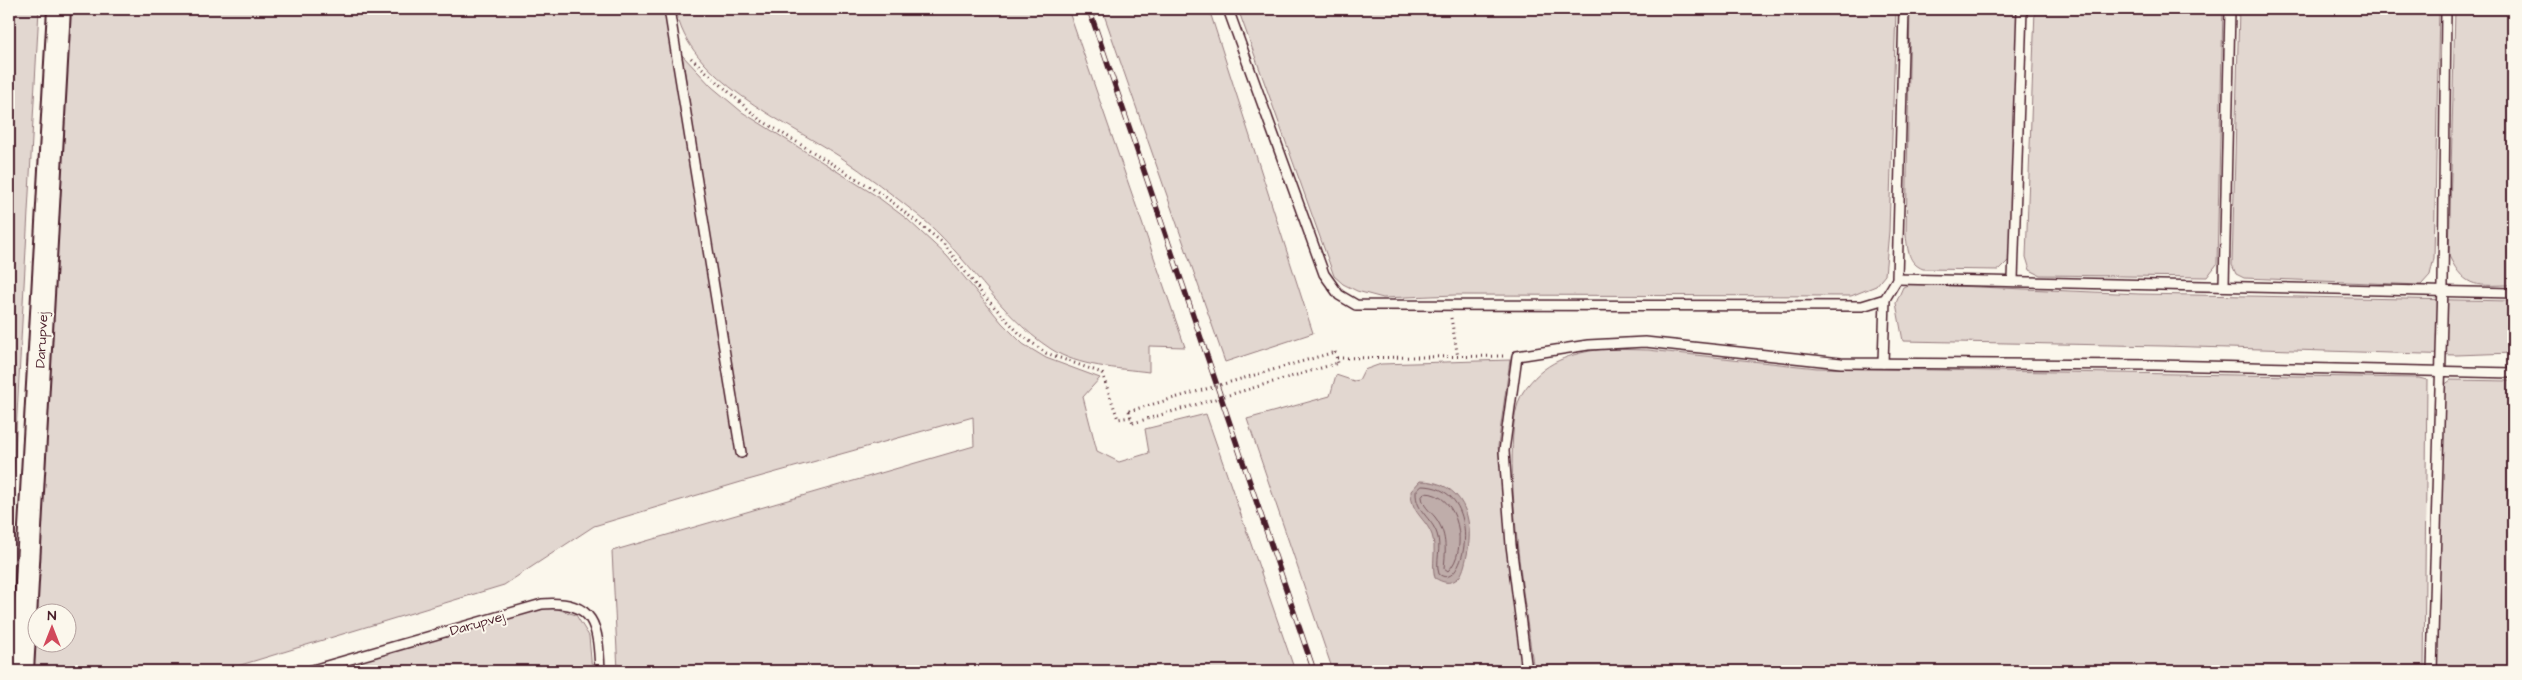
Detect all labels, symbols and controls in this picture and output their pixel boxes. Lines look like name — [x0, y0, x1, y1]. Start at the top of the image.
street label: Darupvej — [31, 311, 53, 369]
north arrow — [28, 602, 78, 652]
text: N — [48, 606, 57, 626]
street label: Darupvej — [448, 606, 508, 641]

